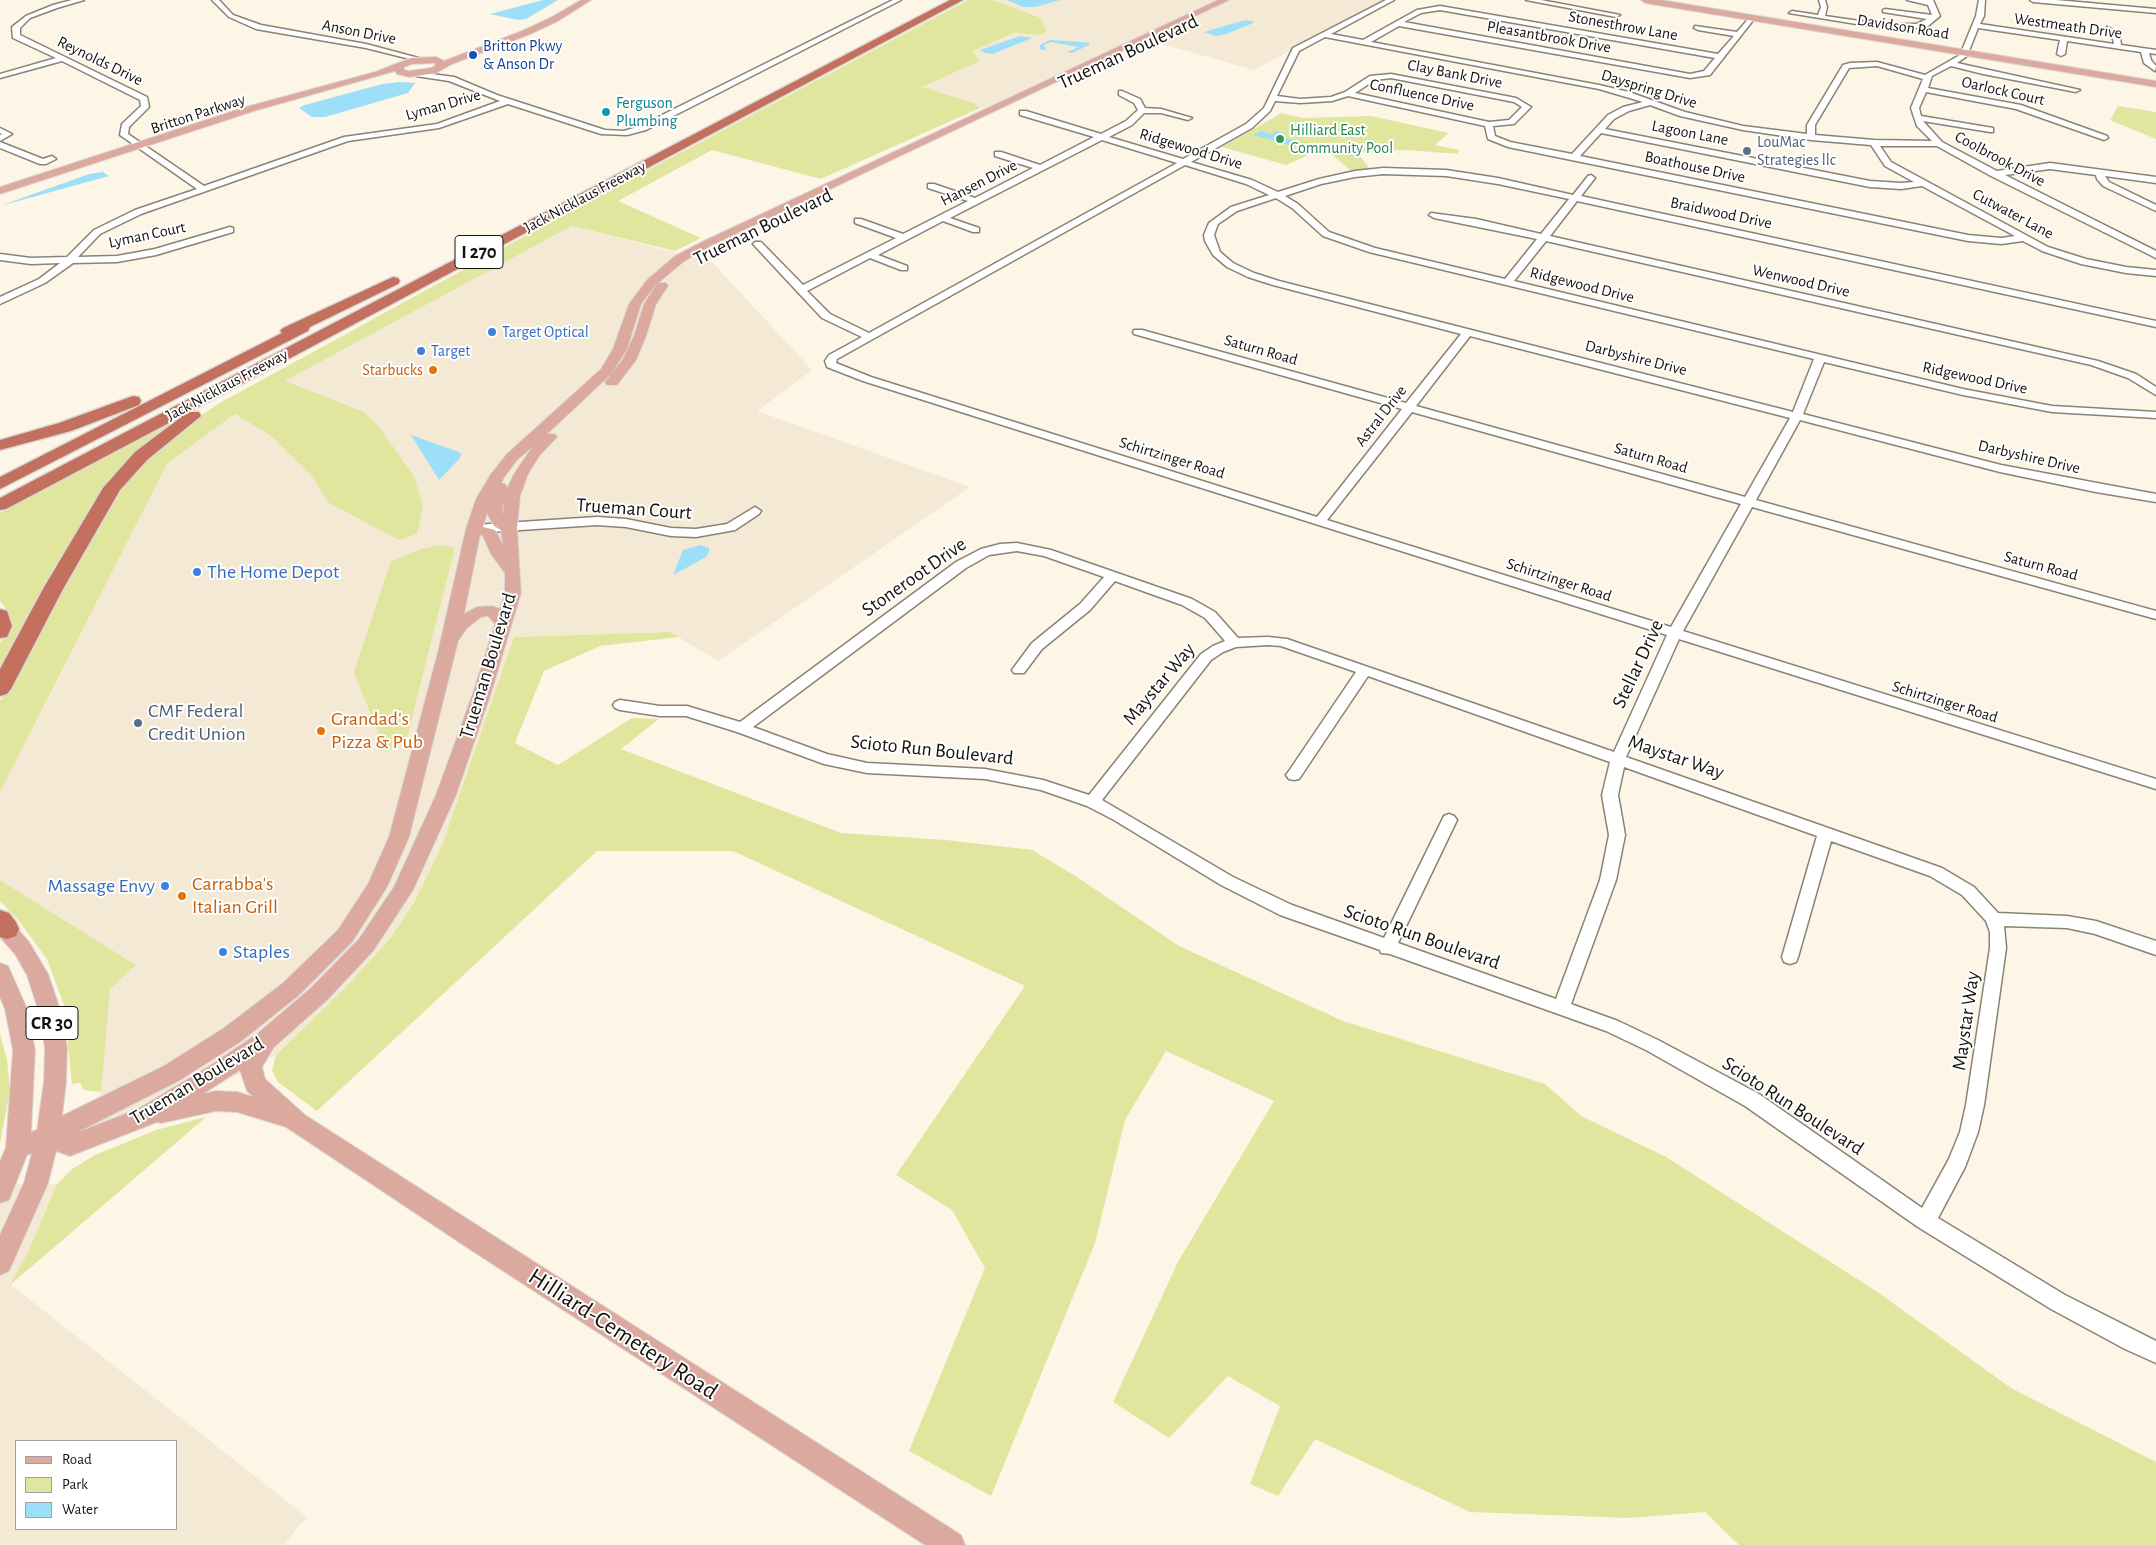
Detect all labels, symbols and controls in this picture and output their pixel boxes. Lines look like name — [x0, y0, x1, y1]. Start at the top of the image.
street label: Stonesthrow Lane — [1567, 7, 1679, 45]
street label: Trueman Boulevard — [1054, 9, 1202, 95]
street label: Westmeath Drive — [2013, 9, 2123, 43]
street label: Davidson Road — [1856, 10, 1950, 44]
street label: Anson Drive — [320, 15, 398, 49]
street label: Pleasantbrook Drive — [1485, 17, 1613, 57]
street label: Reynolds Drive — [54, 32, 146, 90]
place label: Britton Pkwy & Anson Dr — [483, 36, 562, 74]
marker: Britton Pkwy & Anson Dr — [467, 49, 479, 61]
street label: Clay Bank Drive — [1406, 55, 1504, 93]
street label: Dayspring Drive — [1599, 65, 1699, 113]
street label: Oarlock Court — [1960, 72, 2046, 110]
street label: Confluence Drive — [1368, 75, 1476, 115]
street label: Lyman Drive — [403, 85, 483, 125]
street label: Britton Parkway — [148, 90, 248, 138]
place label: Ferguson Plumbing — [616, 93, 677, 131]
marker: Ferguson Plumbing — [600, 106, 612, 118]
street label: Lagoon Lane — [1650, 116, 1730, 150]
place label: Hilliard East Community Pool — [1290, 120, 1393, 158]
street label: Ridgewood Drive — [1137, 124, 1245, 174]
street label: Coolbrook Drive — [1951, 127, 2049, 191]
place label: LouMac Strategies llc — [1757, 132, 1836, 170]
marker: Hilliard East Community Pool — [1274, 133, 1286, 145]
marker: LouMac Strategies llc — [1741, 145, 1753, 157]
street label: Boathouse Drive — [1643, 147, 1747, 187]
street label: Hansen Drive — [937, 155, 1021, 211]
street label: Jack Nicklaus Freeway — [521, 157, 649, 237]
street label: Trueman Boulevard — [690, 183, 836, 271]
street label: Cutwater Lane — [1969, 185, 2057, 243]
street label: Braidwood Drive — [1668, 193, 1774, 233]
street label: Lyman Court — [107, 217, 187, 253]
road number: I 270 — [455, 236, 503, 268]
street label: Wenwood Drive — [1750, 260, 1852, 302]
street label: Ridgewood Drive — [1528, 263, 1636, 307]
place label: Target Optical — [502, 322, 589, 342]
marker: Target Optical — [486, 326, 498, 338]
street label: Saturn Road — [1222, 330, 1300, 370]
street label: Darbyshire Drive — [1583, 336, 1689, 380]
place label: Target — [431, 341, 470, 361]
street label: Jack Nicklaus Freeway — [163, 345, 291, 425]
marker: Target — [415, 345, 427, 357]
street label: Ridgewood Drive — [1921, 358, 2029, 398]
place label: Starbucks — [362, 360, 423, 380]
marker: Starbucks — [427, 364, 439, 376]
street label: Astral Drive — [1351, 382, 1411, 450]
street label: Schirtzinger Road — [1117, 433, 1227, 483]
street label: Darbyshire Drive — [1976, 436, 2082, 478]
street label: Saturn Road — [1612, 438, 1690, 478]
street label: Trueman Court — [575, 493, 693, 525]
street label: Stoneroot Drive — [857, 532, 971, 622]
street label: Saturn Road — [2002, 547, 2080, 585]
street label: Schirtzinger Road — [1504, 554, 1614, 606]
place label: The Home Depot — [207, 560, 339, 584]
marker: The Home Depot — [191, 566, 203, 578]
street label: Trueman Boulevard — [454, 590, 522, 742]
street label: Stellar Drive — [1607, 616, 1669, 712]
street label: Maystar Way — [1118, 638, 1200, 730]
street label: Schirtzinger Road — [1890, 677, 2000, 727]
place label: CMF Federal Credit Union — [148, 699, 246, 746]
place label: Grandad's Pizza & Pub — [331, 707, 423, 754]
marker: CMF Federal Credit Union — [132, 717, 144, 729]
marker: Grandad's Pizza & Pub — [315, 725, 327, 737]
street label: Maystar Way — [1625, 729, 1727, 785]
street label: Scioto Run Boulevard — [849, 730, 1015, 770]
place label: Carrabba's Italian Grill — [192, 872, 278, 919]
place label: Massage Envy — [48, 874, 155, 898]
marker: Massage Envy — [159, 880, 171, 892]
marker: Carrabba's Italian Grill — [176, 890, 188, 902]
street label: Scioto Run Boulevard — [1341, 899, 1503, 975]
place label: Staples — [233, 940, 290, 964]
marker: Staples — [217, 946, 229, 958]
street label: Maystar Way — [1947, 970, 1985, 1072]
road number: CR 30 — [26, 1006, 78, 1040]
street label: Trueman Boulevard — [126, 1032, 268, 1130]
street label: Scioto Run Boulevard — [1718, 1051, 1868, 1161]
street label: Hilliard-Cemetery Road — [523, 1262, 723, 1406]
legend — [15, 1440, 178, 1530]
text: Road — [62, 1452, 92, 1467]
text: Park — [62, 1477, 88, 1492]
text: Water — [62, 1502, 98, 1517]

